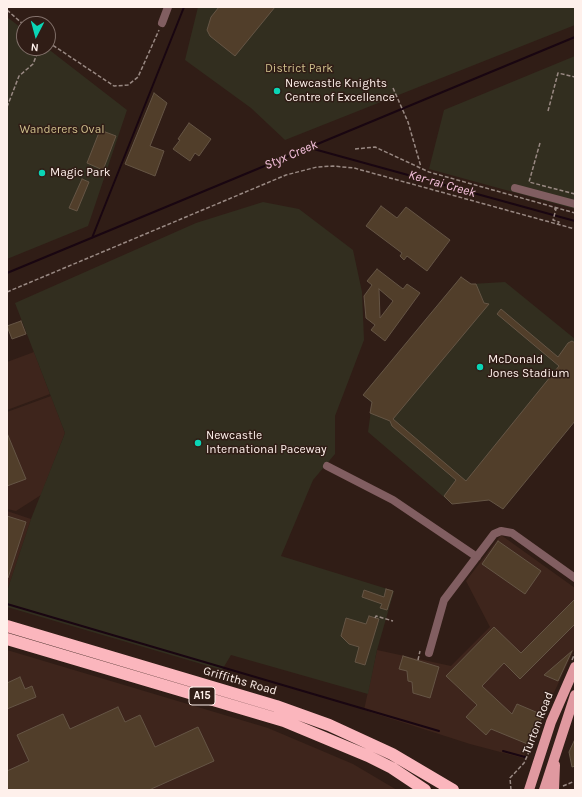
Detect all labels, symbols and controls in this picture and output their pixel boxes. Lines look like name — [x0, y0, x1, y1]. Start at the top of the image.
north arrow — [16, 16, 56, 56]
text: N — [30, 41, 39, 54]
park label: District Park — [265, 62, 333, 76]
place label: Newcastle Knights Centre of Excellence — [285, 77, 395, 105]
marker: Newcastle Knights Centre of Excellence — [272, 86, 282, 96]
park label: Wanderers Oval — [19, 123, 105, 137]
water label: Styx Creek — [262, 137, 320, 173]
place label: Magic Park — [50, 166, 111, 180]
water label: Ker-rai Creek — [407, 167, 477, 201]
marker: Magic Park — [37, 168, 47, 178]
place label: McDonald Jones Stadium — [488, 353, 570, 381]
marker: McDonald Jones Stadium — [475, 362, 485, 372]
place label: Newcastle International Paceway — [206, 429, 327, 457]
marker: Newcastle International Paceway — [193, 438, 203, 448]
street label: Griffiths Road — [201, 664, 279, 698]
road number: A15 — [189, 687, 215, 705]
street label: Turton Road — [520, 690, 556, 756]

